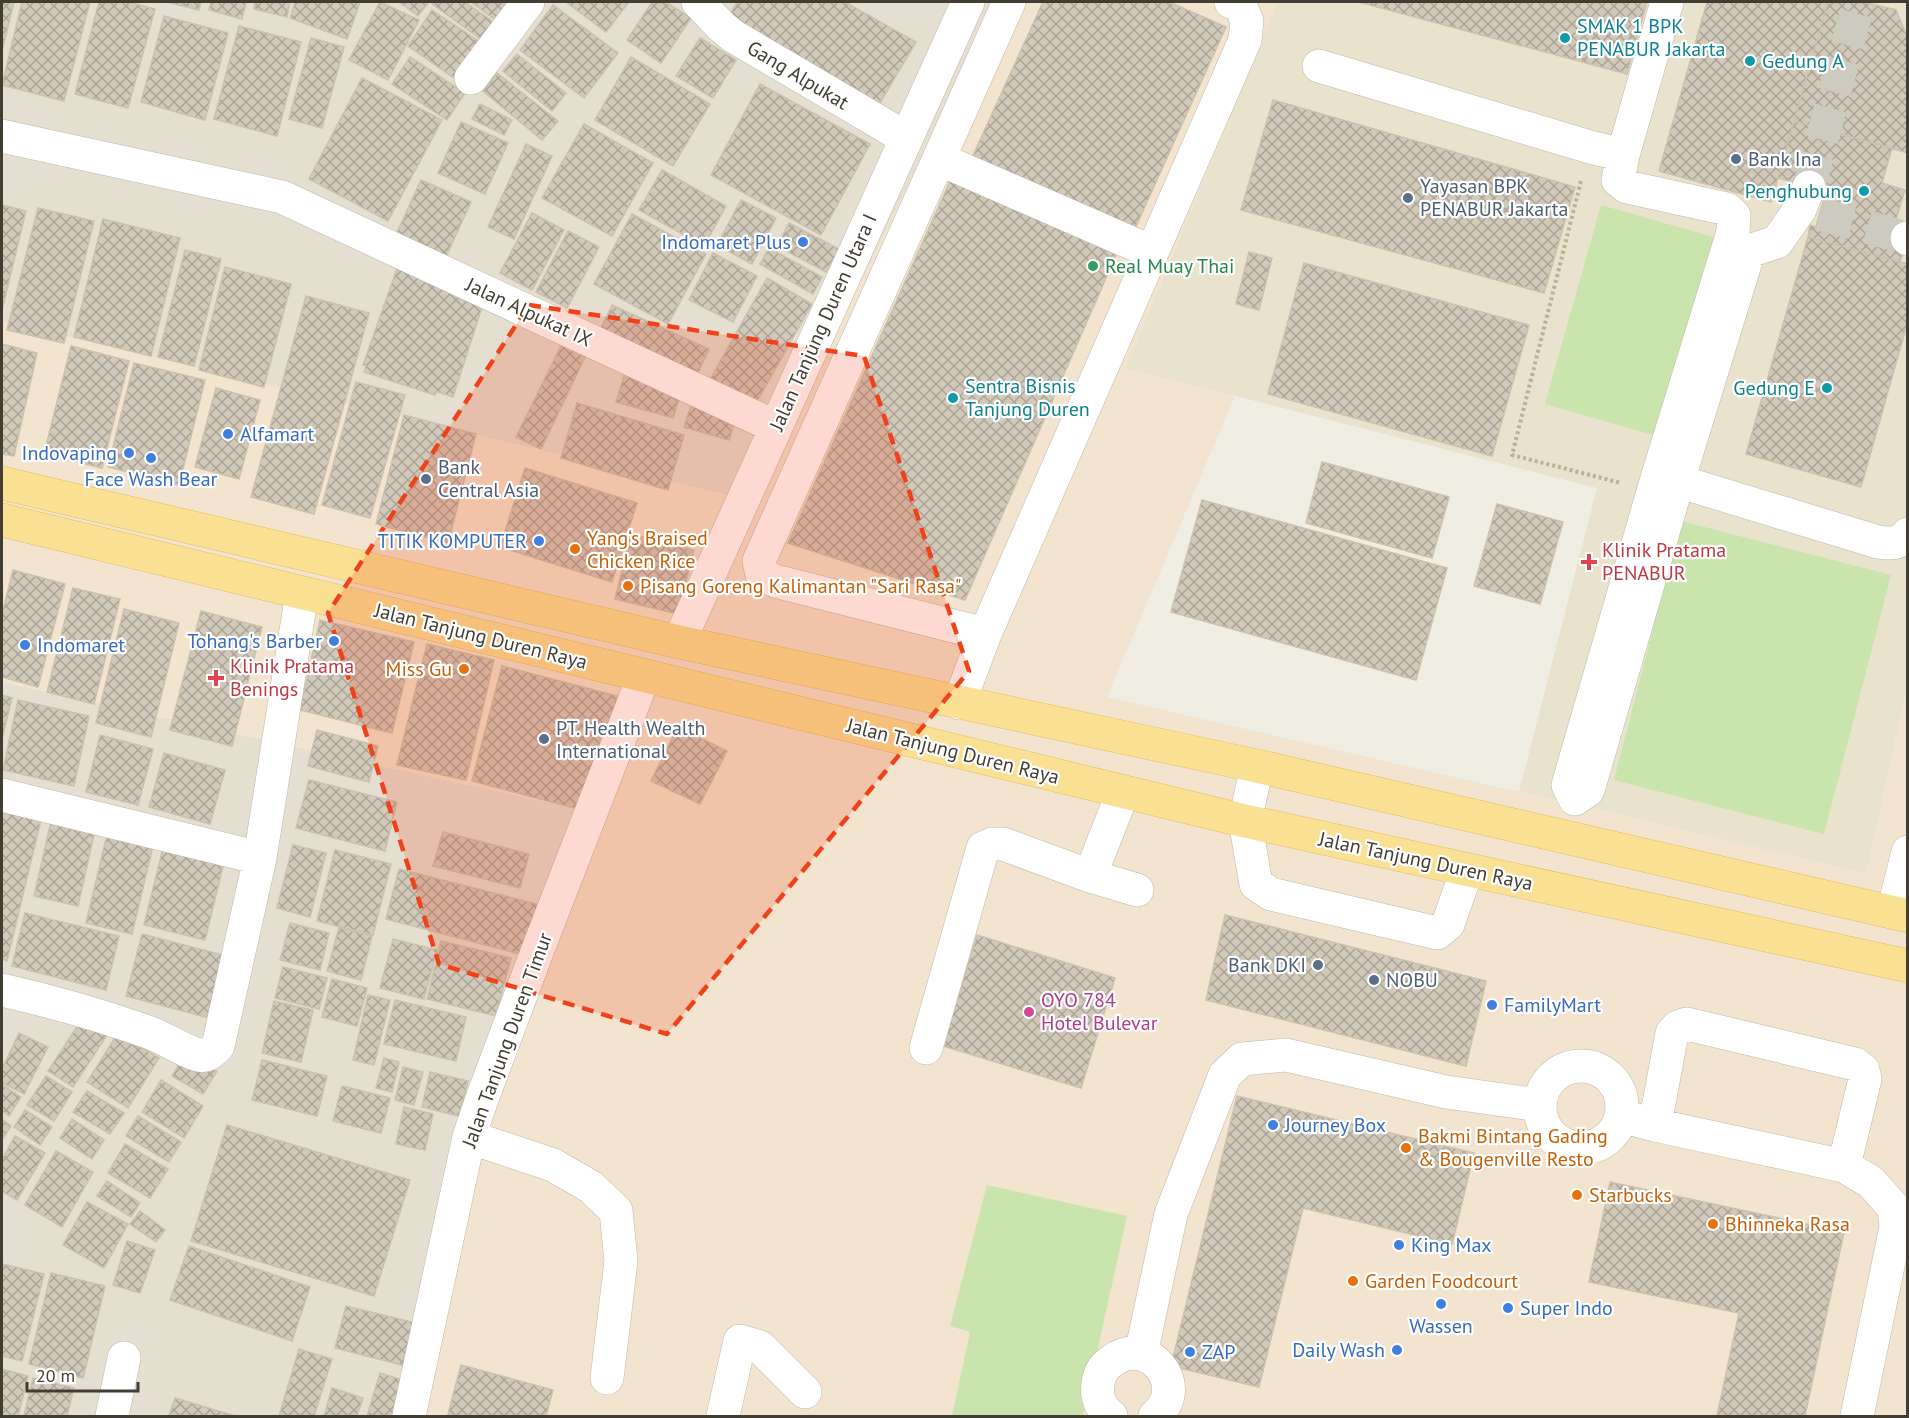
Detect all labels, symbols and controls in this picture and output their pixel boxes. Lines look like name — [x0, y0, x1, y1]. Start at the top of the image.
place label: SMAK 1 BPK PENABUR Jakarta — [1577, 13, 1725, 62]
marker: SMAK 1 BPK PENABUR Jakarta — [1558, 31, 1572, 45]
street label: Gang Alpukat — [742, 35, 854, 116]
place label: Gedung A — [1762, 48, 1844, 74]
marker: Gedung A — [1743, 54, 1757, 68]
place label: Bank Ina — [1748, 146, 1822, 172]
marker: Bank Ina — [1729, 152, 1743, 166]
place label: Yayasan BPK PENABUR Jakarta — [1420, 173, 1568, 222]
place label: Penghubung — [1745, 178, 1852, 204]
marker: Penghubung — [1857, 184, 1871, 198]
marker: Yayasan BPK PENABUR Jakarta — [1401, 191, 1415, 205]
street label: Jalan Tanjung Duren Utara I — [763, 209, 883, 435]
place label: Indomaret Plus — [661, 229, 791, 255]
marker: Indomaret Plus — [796, 235, 810, 249]
place label: Real Muay Thai — [1105, 253, 1234, 279]
marker: Real Muay Thai — [1086, 259, 1100, 273]
street label: Jalan Alpukat IX — [461, 271, 596, 353]
place label: Sentra Bisnis Tanjung Duren — [965, 373, 1090, 422]
place label: Gedung E — [1733, 375, 1815, 401]
marker: Gedung E — [1820, 381, 1834, 395]
marker: Sentra Bisnis Tanjung Duren — [946, 391, 960, 405]
place label: Alfamart — [240, 421, 314, 447]
marker: Alfamart — [221, 427, 235, 441]
place label: Indovaping — [22, 440, 117, 466]
marker: Indovaping — [122, 446, 136, 460]
marker: Face Wash Bear — [144, 451, 158, 465]
place label: Bank Central Asia — [438, 454, 539, 503]
place label: Face Wash Bear — [85, 466, 218, 492]
marker: Bank Central Asia — [419, 472, 433, 486]
place label: Yang‘s Braised Chicken Rice — [587, 525, 708, 574]
place label: TITIK KOMPUTER — [378, 528, 527, 554]
marker: TITIK KOMPUTER — [532, 534, 546, 548]
place label: Klinik Pratama PENABUR — [1602, 537, 1726, 586]
marker: Yang‘s Braised Chicken Rice — [568, 542, 582, 556]
marker: Klinik Pratama PENABUR — [1580, 553, 1598, 571]
place label: Pisang Goreng Kalimantan "Sari Rasa" — [640, 573, 962, 599]
marker: Pisang Goreng Kalimantan "Sari Rasa" — [621, 579, 635, 593]
street label: Jalan Tanjung Duren Raya — [371, 597, 590, 675]
place label: Tohang's Barber — [187, 628, 322, 654]
place label: Indomaret — [37, 632, 125, 658]
marker: Tohang's Barber — [327, 634, 341, 648]
marker: Indomaret — [18, 638, 32, 652]
place label: Klinik Pratama Benings — [230, 653, 354, 702]
place label: Miss Gu — [386, 656, 452, 682]
marker: Miss Gu — [457, 662, 471, 676]
marker: Klinik Pratama Benings — [207, 669, 225, 687]
street label: Jalan Tanjung Duren Raya — [843, 712, 1062, 790]
place label: PT. Health Wealth International — [556, 715, 705, 764]
marker: PT. Health Wealth International — [537, 732, 551, 746]
street label: Jalan Tanjung Duren Raya — [1316, 825, 1535, 896]
street label: Jalan Tanjung Duren Timur — [456, 929, 558, 1152]
place label: Bank DKI — [1228, 952, 1306, 978]
marker: Bank DKI — [1311, 958, 1325, 972]
place label: NOBU — [1386, 967, 1438, 993]
marker: NOBU — [1367, 973, 1381, 987]
place label: OYO 784 Hotel Bulevar — [1041, 987, 1158, 1036]
place label: FamilyMart — [1504, 992, 1601, 1018]
marker: FamilyMart — [1485, 998, 1499, 1012]
marker: OYO 784 Hotel Bulevar — [1022, 1005, 1036, 1019]
place label: Journey Box — [1284, 1112, 1386, 1138]
marker: Journey Box — [1266, 1118, 1280, 1132]
place label: Bakmi Bintang Gading & Bougenville Resto — [1418, 1123, 1608, 1172]
marker: Bakmi Bintang Gading & Bougenville Resto — [1399, 1141, 1413, 1155]
place label: Starbucks — [1589, 1182, 1672, 1208]
marker: Starbucks — [1570, 1188, 1584, 1202]
place label: Bhinneka Rasa — [1725, 1211, 1850, 1237]
marker: Bhinneka Rasa — [1706, 1217, 1720, 1231]
place label: King Max — [1411, 1232, 1492, 1258]
marker: King Max — [1392, 1238, 1406, 1252]
place label: Garden Foodcourt — [1365, 1268, 1518, 1294]
marker: Garden Foodcourt — [1346, 1274, 1360, 1288]
place label: Super Indo — [1520, 1295, 1613, 1321]
marker: Wassen — [1434, 1297, 1448, 1311]
marker: Super Indo — [1501, 1301, 1515, 1315]
place label: Wassen — [1409, 1313, 1473, 1339]
place label: Daily Wash — [1292, 1337, 1385, 1363]
place label: ZAP — [1202, 1339, 1235, 1365]
marker: Daily Wash — [1390, 1343, 1404, 1357]
marker: ZAP — [1183, 1345, 1197, 1359]
scale bar — [27, 1355, 138, 1393]
text: 20 m — [36, 1364, 75, 1387]

